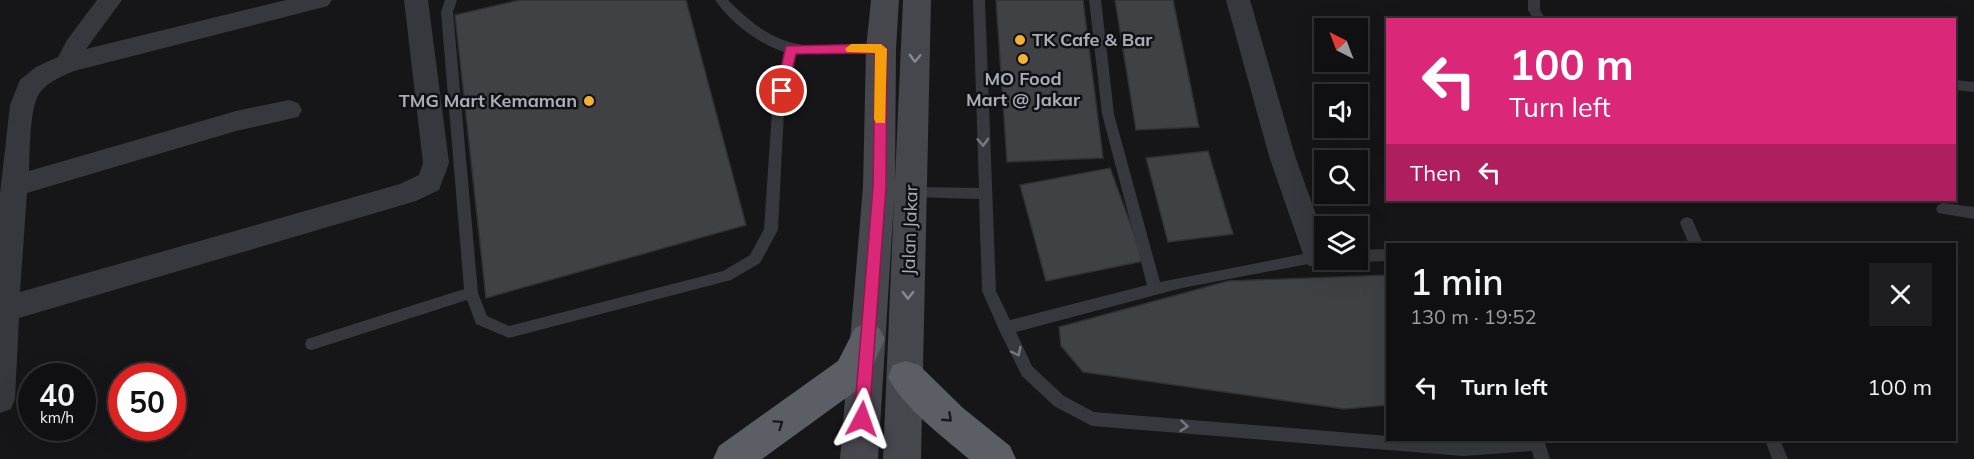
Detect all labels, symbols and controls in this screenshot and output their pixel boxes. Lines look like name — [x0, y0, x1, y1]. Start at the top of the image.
north arrow — [1314, 18, 1368, 72]
map controls — [1314, 18, 1368, 270]
place label: TK Cafe & Bar — [1032, 28, 1153, 51]
marker: TK Cafe & Bar — [1013, 33, 1027, 47]
text: 100 m — [1509, 38, 1634, 91]
icon: left — [1410, 42, 1488, 120]
marker: MO Food Mart @ Jakar — [1016, 52, 1030, 66]
one-way arrow — [909, 54, 921, 63]
pin — [756, 65, 807, 116]
place label: MO Food Mart @ Jakar — [966, 67, 1081, 111]
icon: arrive — [765, 74, 798, 107]
button: sound — [1314, 84, 1368, 138]
place label: TMG Mart Kemaman — [399, 89, 577, 112]
text: Turn left — [1509, 90, 1611, 124]
marker: TMG Mart Kemaman — [582, 94, 596, 108]
one-way arrow — [977, 138, 989, 147]
button: search — [1314, 150, 1368, 204]
icon: left — [1473, 156, 1506, 189]
text: Then — [1410, 159, 1461, 187]
street label: Jalan Jakar — [896, 184, 923, 276]
button: layers — [1314, 216, 1368, 270]
text: 1 min — [1410, 259, 1504, 304]
button: close — [1869, 263, 1932, 326]
one-way arrow — [902, 291, 915, 300]
text: 130 m · 19:52 — [1410, 304, 1536, 329]
one-way arrow — [1010, 346, 1022, 357]
speed limit sign: 50 — [108, 363, 186, 441]
icon: left — [1410, 371, 1443, 404]
text: Turn left — [1461, 373, 1548, 401]
text: 100 m — [1867, 373, 1932, 401]
text: 40 — [39, 376, 75, 414]
position arrow — [830, 387, 894, 451]
text: km/h — [40, 408, 74, 427]
one-way arrow — [942, 411, 952, 422]
one-way arrow — [1179, 419, 1188, 432]
one-way arrow — [772, 420, 783, 431]

